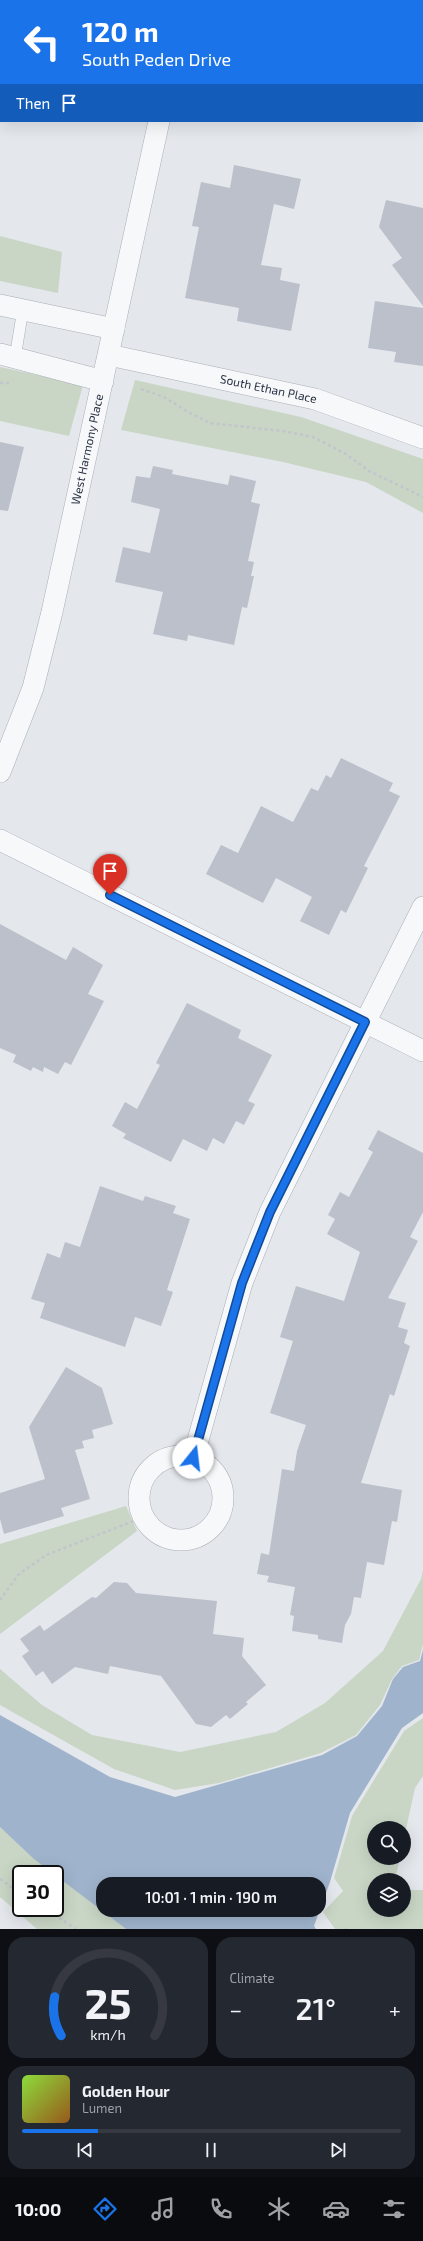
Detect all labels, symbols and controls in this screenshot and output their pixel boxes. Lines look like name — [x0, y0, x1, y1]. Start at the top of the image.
text: 120 m — [82, 14, 159, 48]
icon: left — [16, 16, 68, 68]
text: South Peden Drive — [82, 48, 231, 70]
icon: arrive — [58, 92, 80, 114]
text: Then — [16, 94, 50, 112]
street label: South Ethan Place — [219, 371, 318, 405]
street label: West Harmony Place — [68, 392, 105, 506]
pin — [93, 854, 127, 895]
icon: arrive — [99, 860, 121, 882]
position arrow — [172, 1437, 214, 1479]
map controls — [367, 1821, 411, 1917]
button: search — [367, 1821, 411, 1865]
speed limit sign: 30 — [12, 1865, 64, 1917]
button: layers — [367, 1873, 411, 1917]
text: 10:01 · 1 min · 190 m — [145, 1888, 277, 1906]
text: Climate — [230, 1970, 274, 1986]
text: 25 — [84, 1976, 131, 2026]
text: 21° — [295, 1990, 336, 2026]
text: − — [230, 1996, 242, 2022]
text: + — [389, 1996, 401, 2022]
text: km/h — [90, 2025, 125, 2042]
text: Golden Hour — [82, 2082, 170, 2100]
text: Lumen — [82, 2100, 122, 2116]
icon: previous — [74, 2139, 96, 2161]
icon: pause — [200, 2139, 222, 2161]
icon: next — [327, 2139, 349, 2161]
icon: directions — [91, 2195, 119, 2223]
icon: music — [149, 2195, 177, 2223]
icon: phone — [207, 2195, 235, 2223]
icon: climate — [265, 2195, 293, 2223]
icon: car — [322, 2195, 350, 2223]
icon: filters — [380, 2195, 408, 2223]
text: 10:00 — [15, 2198, 61, 2220]

